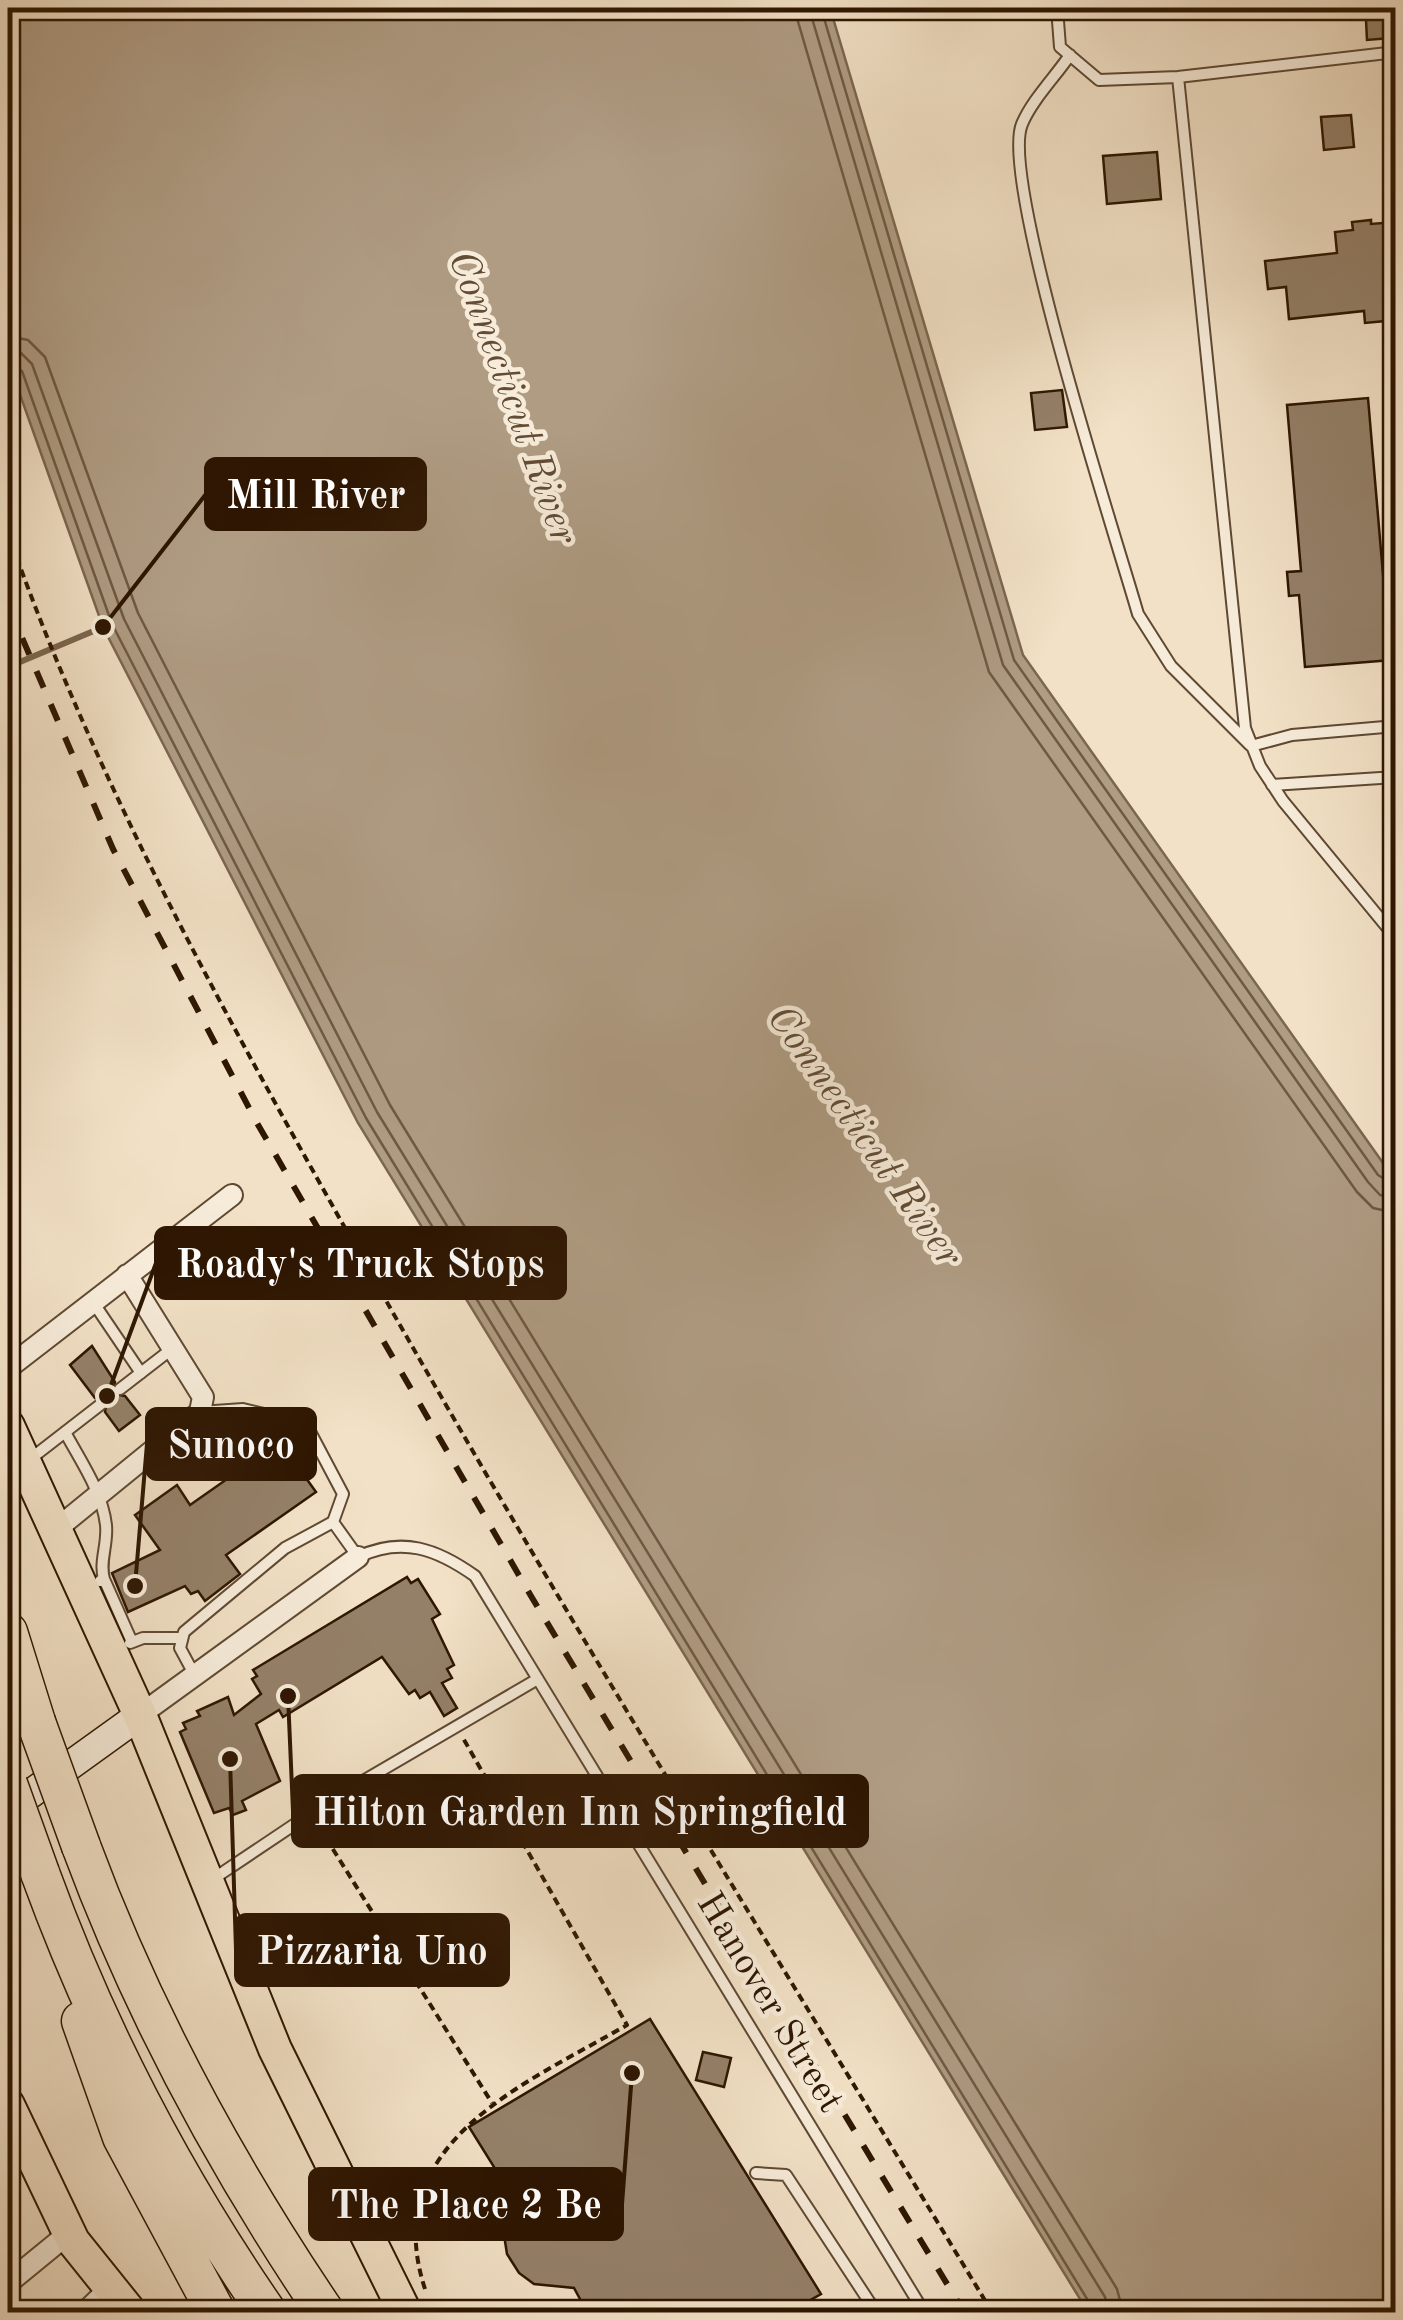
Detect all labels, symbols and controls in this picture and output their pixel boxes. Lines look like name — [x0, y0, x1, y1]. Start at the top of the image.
water label: Connecticut River — [439, 246, 583, 551]
callout: Mill River — [206, 459, 425, 529]
text: Mill River — [226, 478, 406, 518]
water label: Connecticut River — [758, 999, 968, 1276]
callout: Roady's Truck Stops — [156, 1228, 565, 1298]
text: Roady's Truck Stops — [176, 1247, 544, 1287]
callout: Sunoco — [147, 1409, 315, 1479]
text: Sunoco — [167, 1428, 295, 1468]
callout: Hilton Garden Inn Springfield — [293, 1776, 867, 1846]
text: Hilton Garden Inn Springfield — [313, 1795, 847, 1835]
street label: Hanover Street — [689, 1886, 849, 2120]
callout: Pizzaria Uno — [236, 1915, 508, 1985]
text: Pizzaria Uno — [256, 1934, 488, 1974]
callout: The Place 2 Be — [310, 2169, 622, 2239]
text: The Place 2 Be — [330, 2188, 602, 2228]

